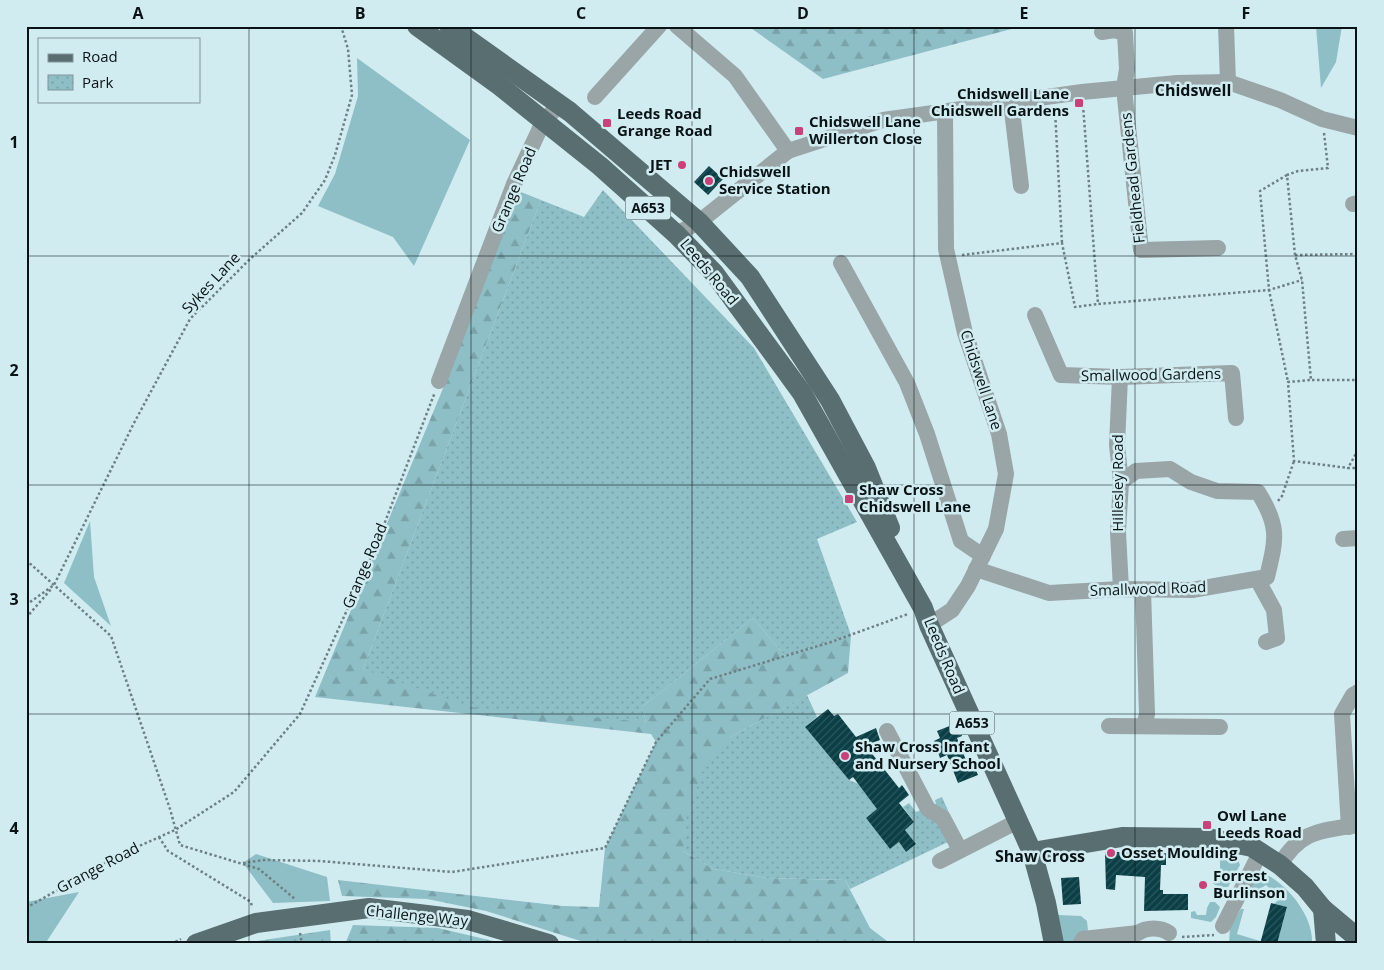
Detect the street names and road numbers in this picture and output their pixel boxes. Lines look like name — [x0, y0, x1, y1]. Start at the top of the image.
street label: Fieldhead Gardens — [1115, 112, 1149, 244]
street label: Grange Road — [486, 144, 540, 235]
road number: A653 — [626, 197, 670, 220]
street label: Leeds Road — [676, 234, 743, 309]
street label: Sykes Lane — [177, 247, 244, 317]
street label: Chidswell Lane — [956, 327, 1008, 432]
street label: Smallwood Gardens — [1081, 363, 1221, 385]
street label: Hillesley Road — [1107, 434, 1127, 532]
street label: Grange Road — [337, 520, 391, 611]
street label: Smallwood Road — [1089, 576, 1207, 600]
street label: Leeds Road — [920, 615, 970, 697]
road number: A653 — [950, 711, 994, 734]
street label: Grange Road — [53, 837, 142, 897]
street label: Challenge Way — [365, 900, 470, 930]

